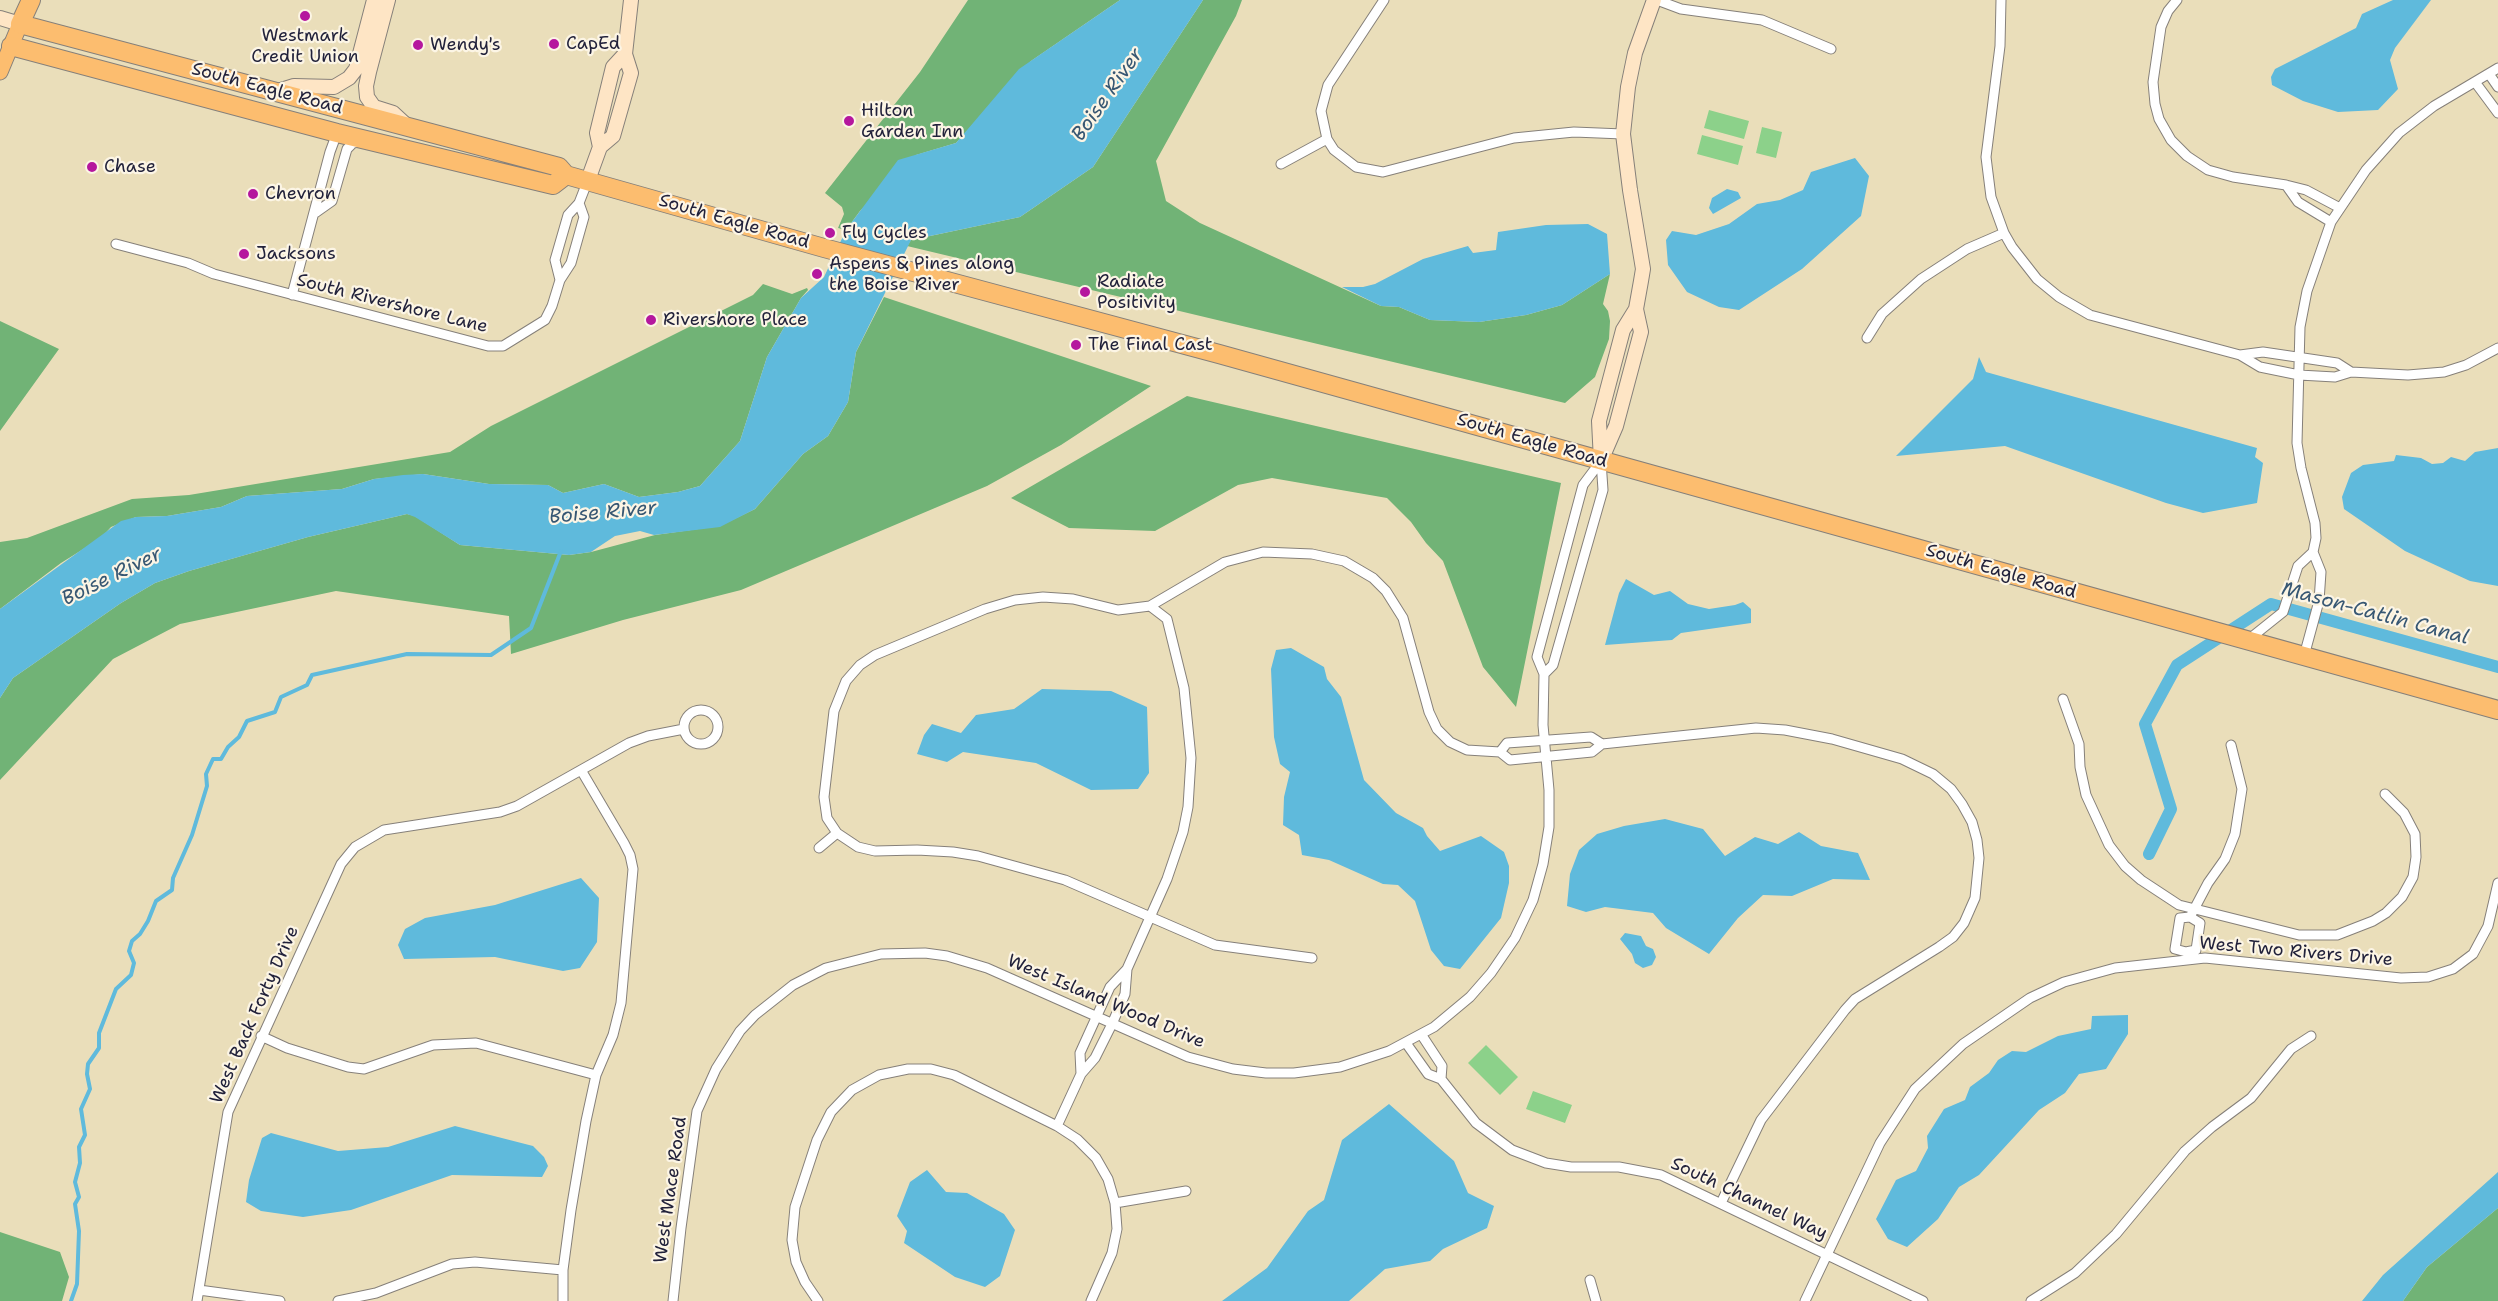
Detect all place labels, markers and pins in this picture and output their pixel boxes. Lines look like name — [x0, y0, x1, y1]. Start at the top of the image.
marker: Westmark Credit Union — [298, 9, 312, 23]
place label: Westmark Credit Union — [251, 25, 359, 68]
place label: CapEd — [566, 33, 620, 55]
place label: Wendy's — [430, 34, 501, 56]
marker: CapEd — [547, 37, 561, 51]
marker: Wendy's — [411, 38, 425, 52]
place label: Hilton Garden Inn — [861, 100, 963, 142]
marker: Hilton Garden Inn — [842, 114, 856, 128]
place label: Chase — [104, 156, 156, 178]
marker: Chase — [85, 160, 99, 174]
place label: Chevron — [265, 183, 336, 205]
marker: Chevron — [246, 187, 260, 201]
place label: Fly Cycles — [842, 222, 927, 244]
marker: Fly Cycles — [823, 226, 837, 240]
place label: Jacksons — [256, 243, 336, 265]
marker: Jacksons — [237, 247, 251, 261]
place label: Aspens & Pines along the Boise River — [829, 253, 1014, 296]
marker: Aspens & Pines along the Boise River — [810, 267, 824, 281]
place label: Radiate Positivity — [1097, 271, 1176, 314]
marker: Radiate Positivity — [1078, 285, 1092, 299]
place label: Rivershore Place — [663, 309, 807, 331]
marker: Rivershore Place — [644, 313, 658, 327]
place label: The Final Cast — [1088, 334, 1213, 356]
marker: The Final Cast — [1069, 338, 1083, 352]

